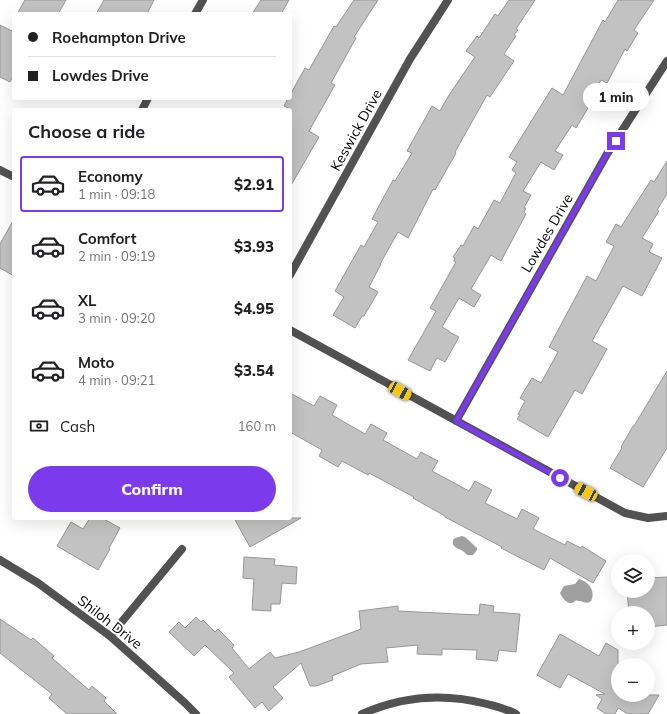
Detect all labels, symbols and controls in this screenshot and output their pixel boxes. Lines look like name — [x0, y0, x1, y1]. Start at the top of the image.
text: Roehampton Drive — [52, 28, 186, 47]
text: Lowdes Drive — [52, 66, 149, 85]
callout: 1 min — [583, 83, 649, 111]
street label: Keswick Drive — [326, 86, 386, 174]
text: 1 min — [599, 89, 633, 105]
text: Choose a ride — [28, 120, 145, 143]
route end — [607, 132, 625, 150]
icon: car — [30, 166, 66, 202]
text: Economy — [78, 167, 143, 186]
text: $2.91 — [234, 175, 274, 194]
text: 1 min · 09:18 — [78, 186, 155, 202]
street label: Lowdes Drive — [517, 190, 577, 276]
icon: car — [30, 228, 66, 264]
text: Comfort — [78, 229, 136, 248]
text: $3.93 — [234, 237, 274, 256]
text: 2 min · 09:19 — [78, 248, 155, 264]
icon: car — [30, 290, 66, 326]
text: XL — [78, 291, 96, 310]
text: $4.95 — [234, 299, 274, 318]
text: 3 min · 09:20 — [78, 310, 155, 326]
icon: car — [30, 352, 66, 388]
text: Moto — [78, 353, 114, 372]
text: $3.54 — [234, 361, 274, 380]
text: 4 min · 09:21 — [78, 372, 155, 388]
car — [387, 380, 413, 402]
icon: cash — [28, 415, 50, 437]
text: Cash — [60, 417, 95, 436]
text: 160 m — [238, 418, 276, 434]
button: Confirm — [28, 466, 276, 512]
route start — [551, 469, 569, 487]
car — [573, 481, 599, 503]
map controls — [611, 554, 655, 702]
button: layers — [611, 554, 655, 598]
street label: Shiloh Drive — [74, 591, 146, 653]
button: + — [611, 606, 655, 650]
button: − — [611, 658, 655, 702]

